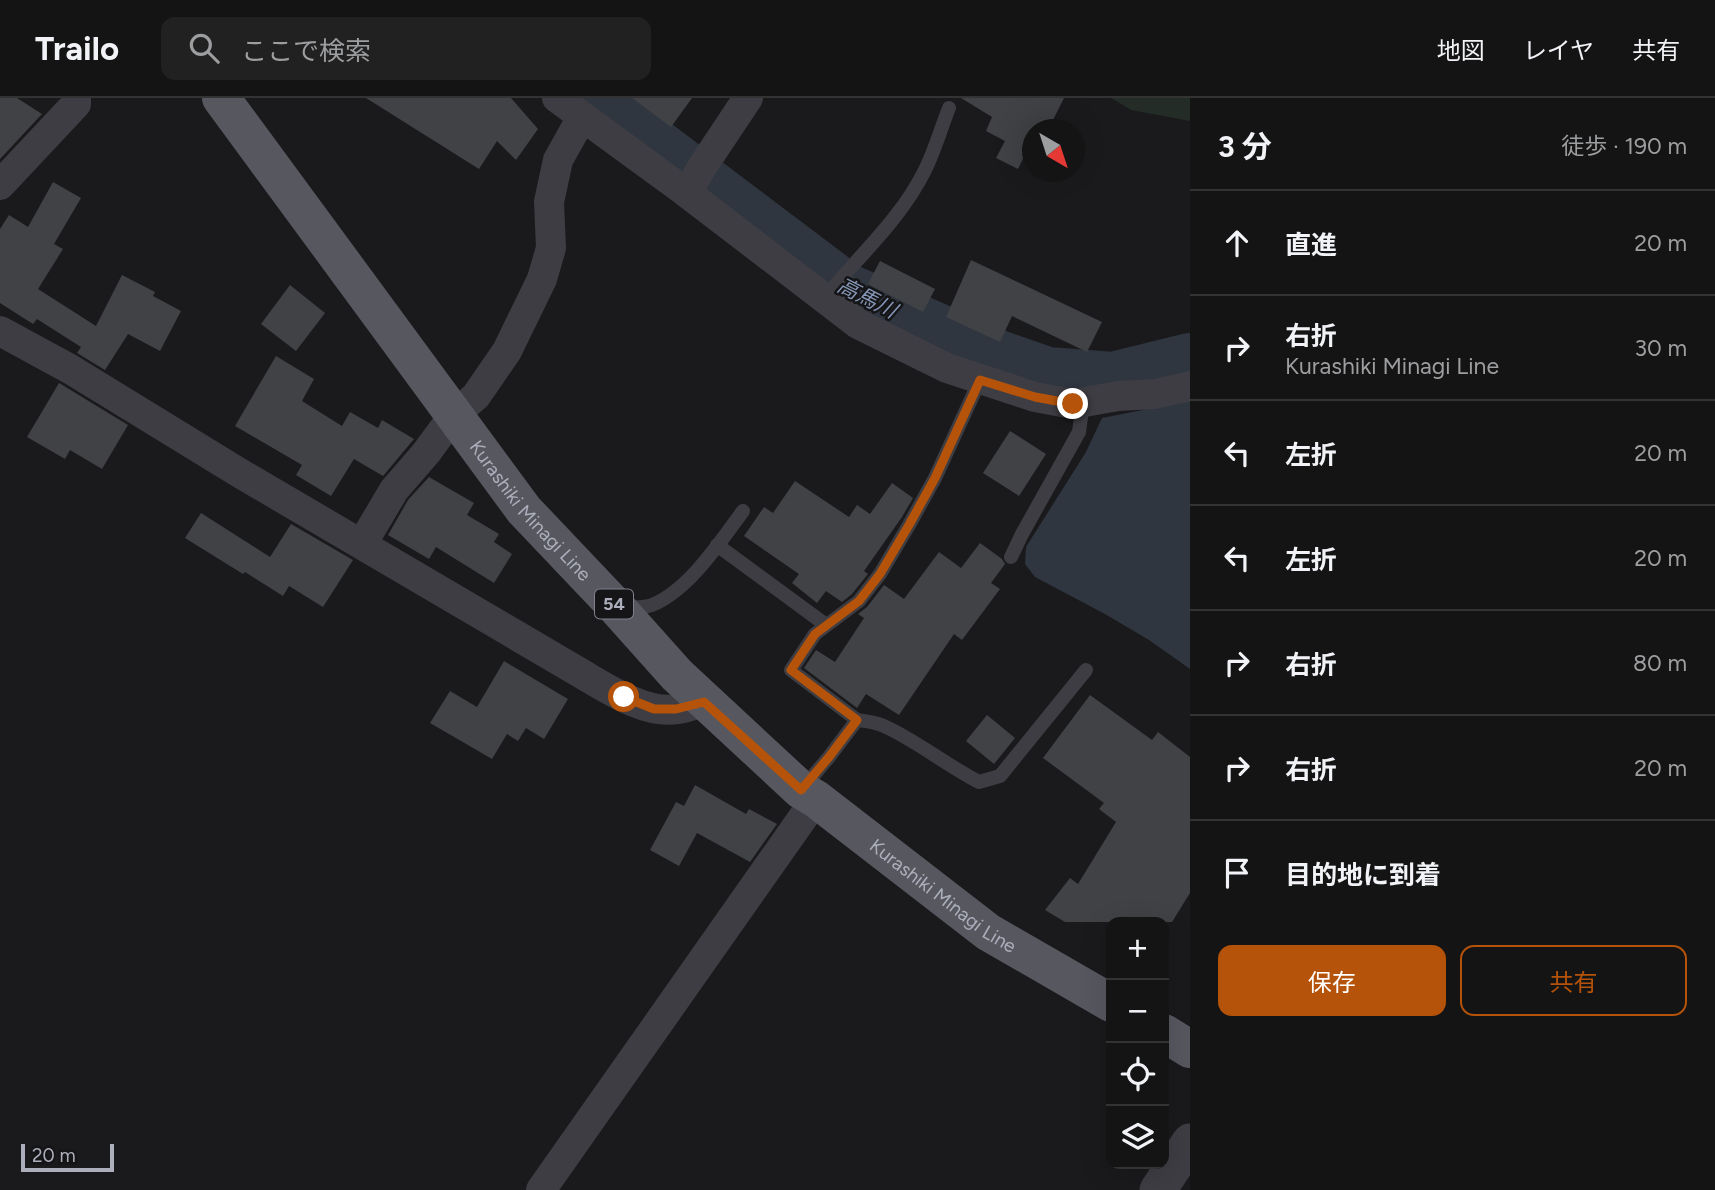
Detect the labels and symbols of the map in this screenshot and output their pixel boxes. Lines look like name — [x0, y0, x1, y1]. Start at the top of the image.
north arrow — [1022, 119, 1085, 182]
water label: 高馬川 — [833, 272, 903, 324]
route end — [1057, 388, 1088, 419]
street label: Kurashiki Minagi Line — [465, 436, 596, 586]
road number: 54 — [595, 590, 633, 618]
route start — [608, 681, 639, 712]
street label: Kurashiki Minagi Line — [865, 834, 1020, 958]
scale bar — [21, 1141, 114, 1173]

